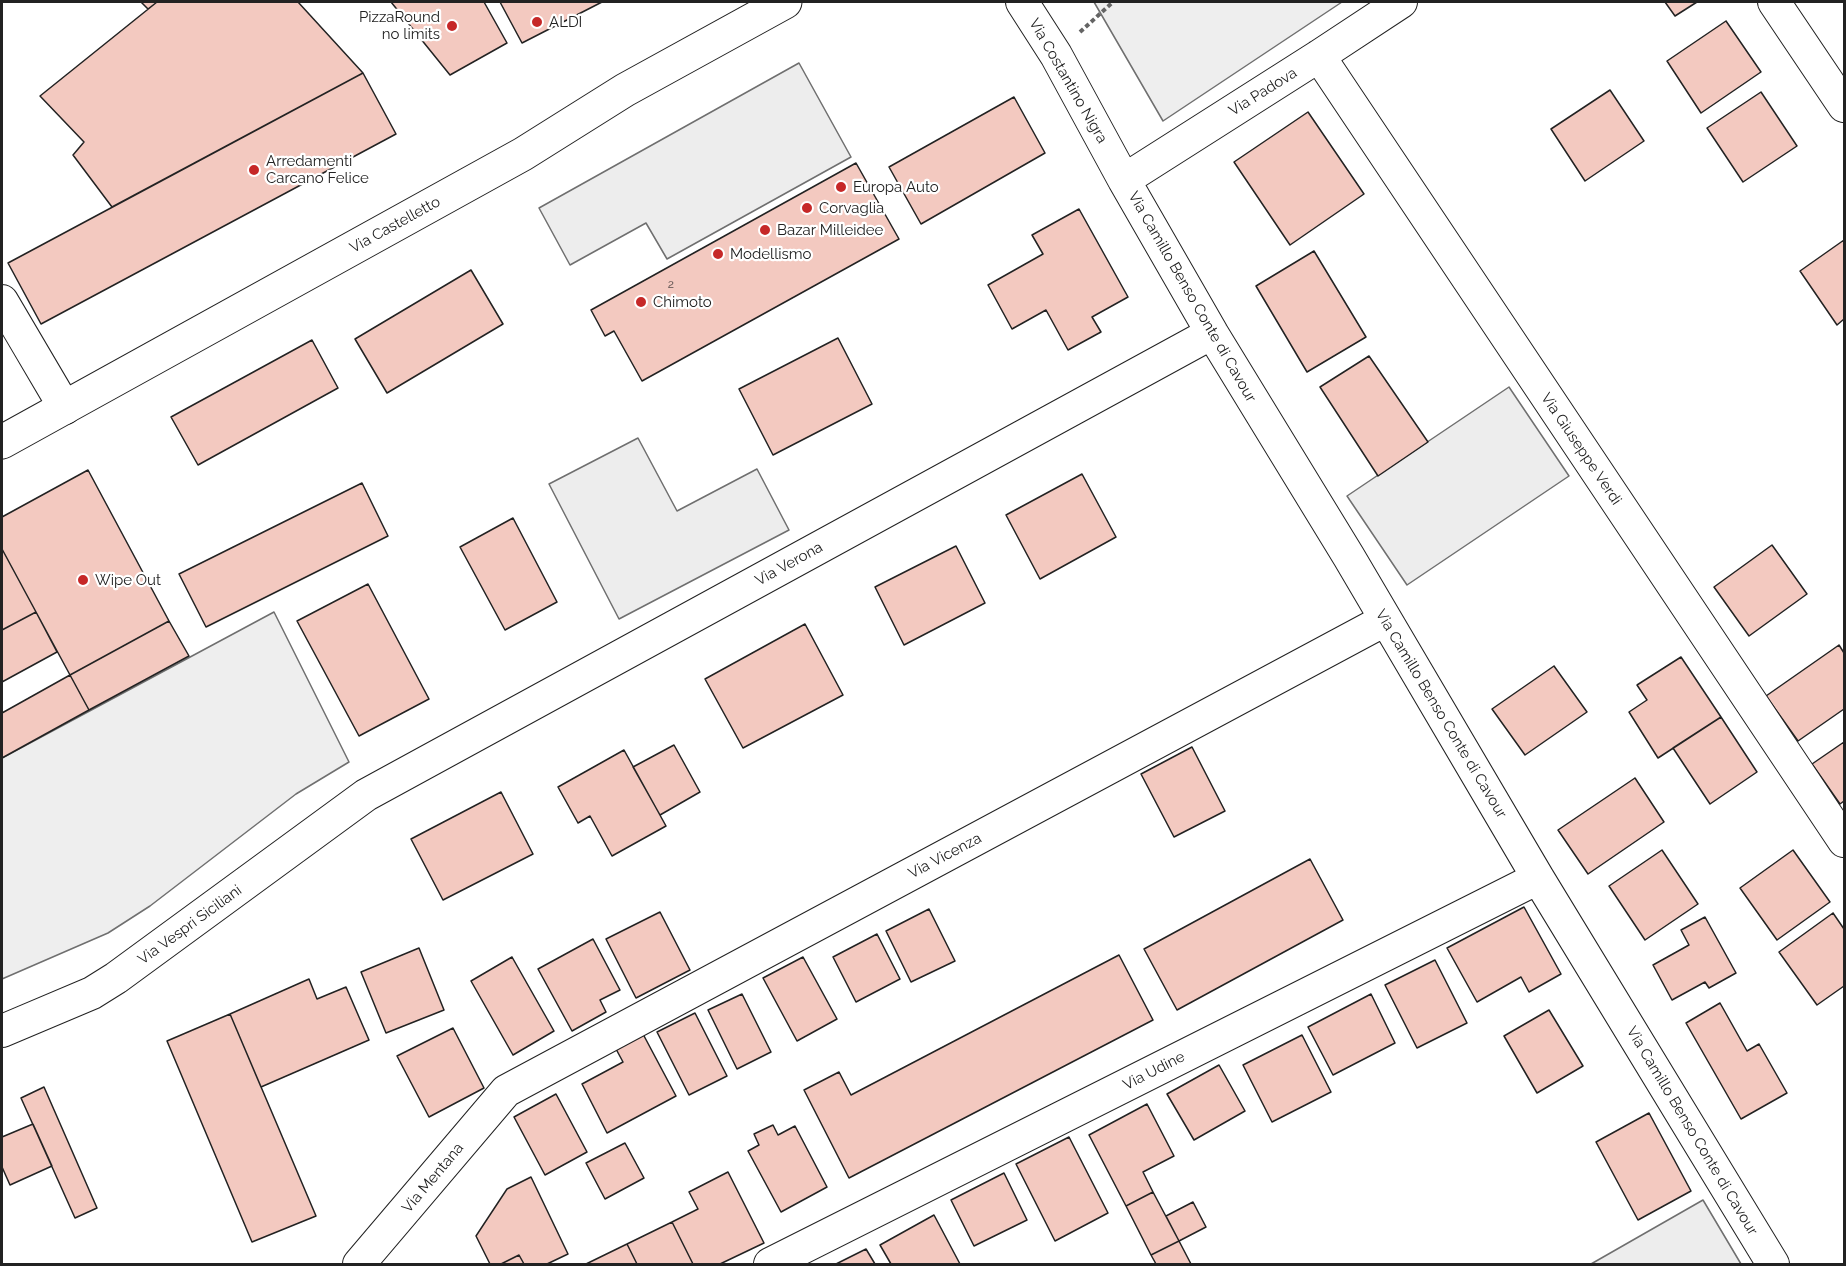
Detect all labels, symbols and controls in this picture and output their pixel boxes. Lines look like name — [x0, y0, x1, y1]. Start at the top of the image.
place label: PizzaRound no limits — [359, 8, 440, 43]
place label: ALDI — [549, 13, 582, 31]
marker: ALDI — [530, 15, 544, 29]
street label: Via Costantino Nigra — [1025, 15, 1111, 147]
marker: PizzaRound no limits — [445, 19, 459, 33]
street label: Via Padova — [1226, 64, 1300, 120]
place label: Arredamenti Carcano Felice — [266, 152, 369, 187]
marker: Arredamenti Carcano Felice — [247, 163, 261, 177]
place label: Europa Auto — [853, 178, 939, 196]
marker: Europa Auto — [834, 180, 848, 194]
street label: Via Camillo Benso Conte di Cavour — [1124, 188, 1260, 406]
street label: Via Castelletto — [347, 193, 443, 257]
place label: Corvaglia — [819, 199, 884, 217]
marker: Corvaglia — [800, 201, 814, 215]
place label: Bazar Milleidee — [777, 221, 883, 239]
marker: Bazar Milleidee — [758, 223, 772, 237]
place label: Modellismo — [730, 245, 811, 263]
marker: Modellismo — [711, 247, 725, 261]
house number: 2 — [668, 277, 674, 291]
place label: Chimoto — [653, 293, 712, 311]
marker: Chimoto — [634, 295, 648, 309]
street label: Via Giuseppe Verdi — [1537, 390, 1625, 508]
street label: Via Verona — [752, 538, 826, 590]
place label: Wipe Out — [95, 571, 161, 589]
marker: Wipe Out — [76, 573, 90, 587]
street label: Via Camillo Benso Conte di Cavour — [1371, 606, 1511, 822]
street label: Via Vicenza — [905, 829, 985, 883]
street label: Via Vespri Siciliani — [135, 881, 245, 969]
street label: Via Camillo Benso Conte di Cavour — [1622, 1023, 1762, 1239]
street label: Via Udine — [1120, 1048, 1188, 1094]
street label: Via Mentana — [398, 1139, 468, 1217]

